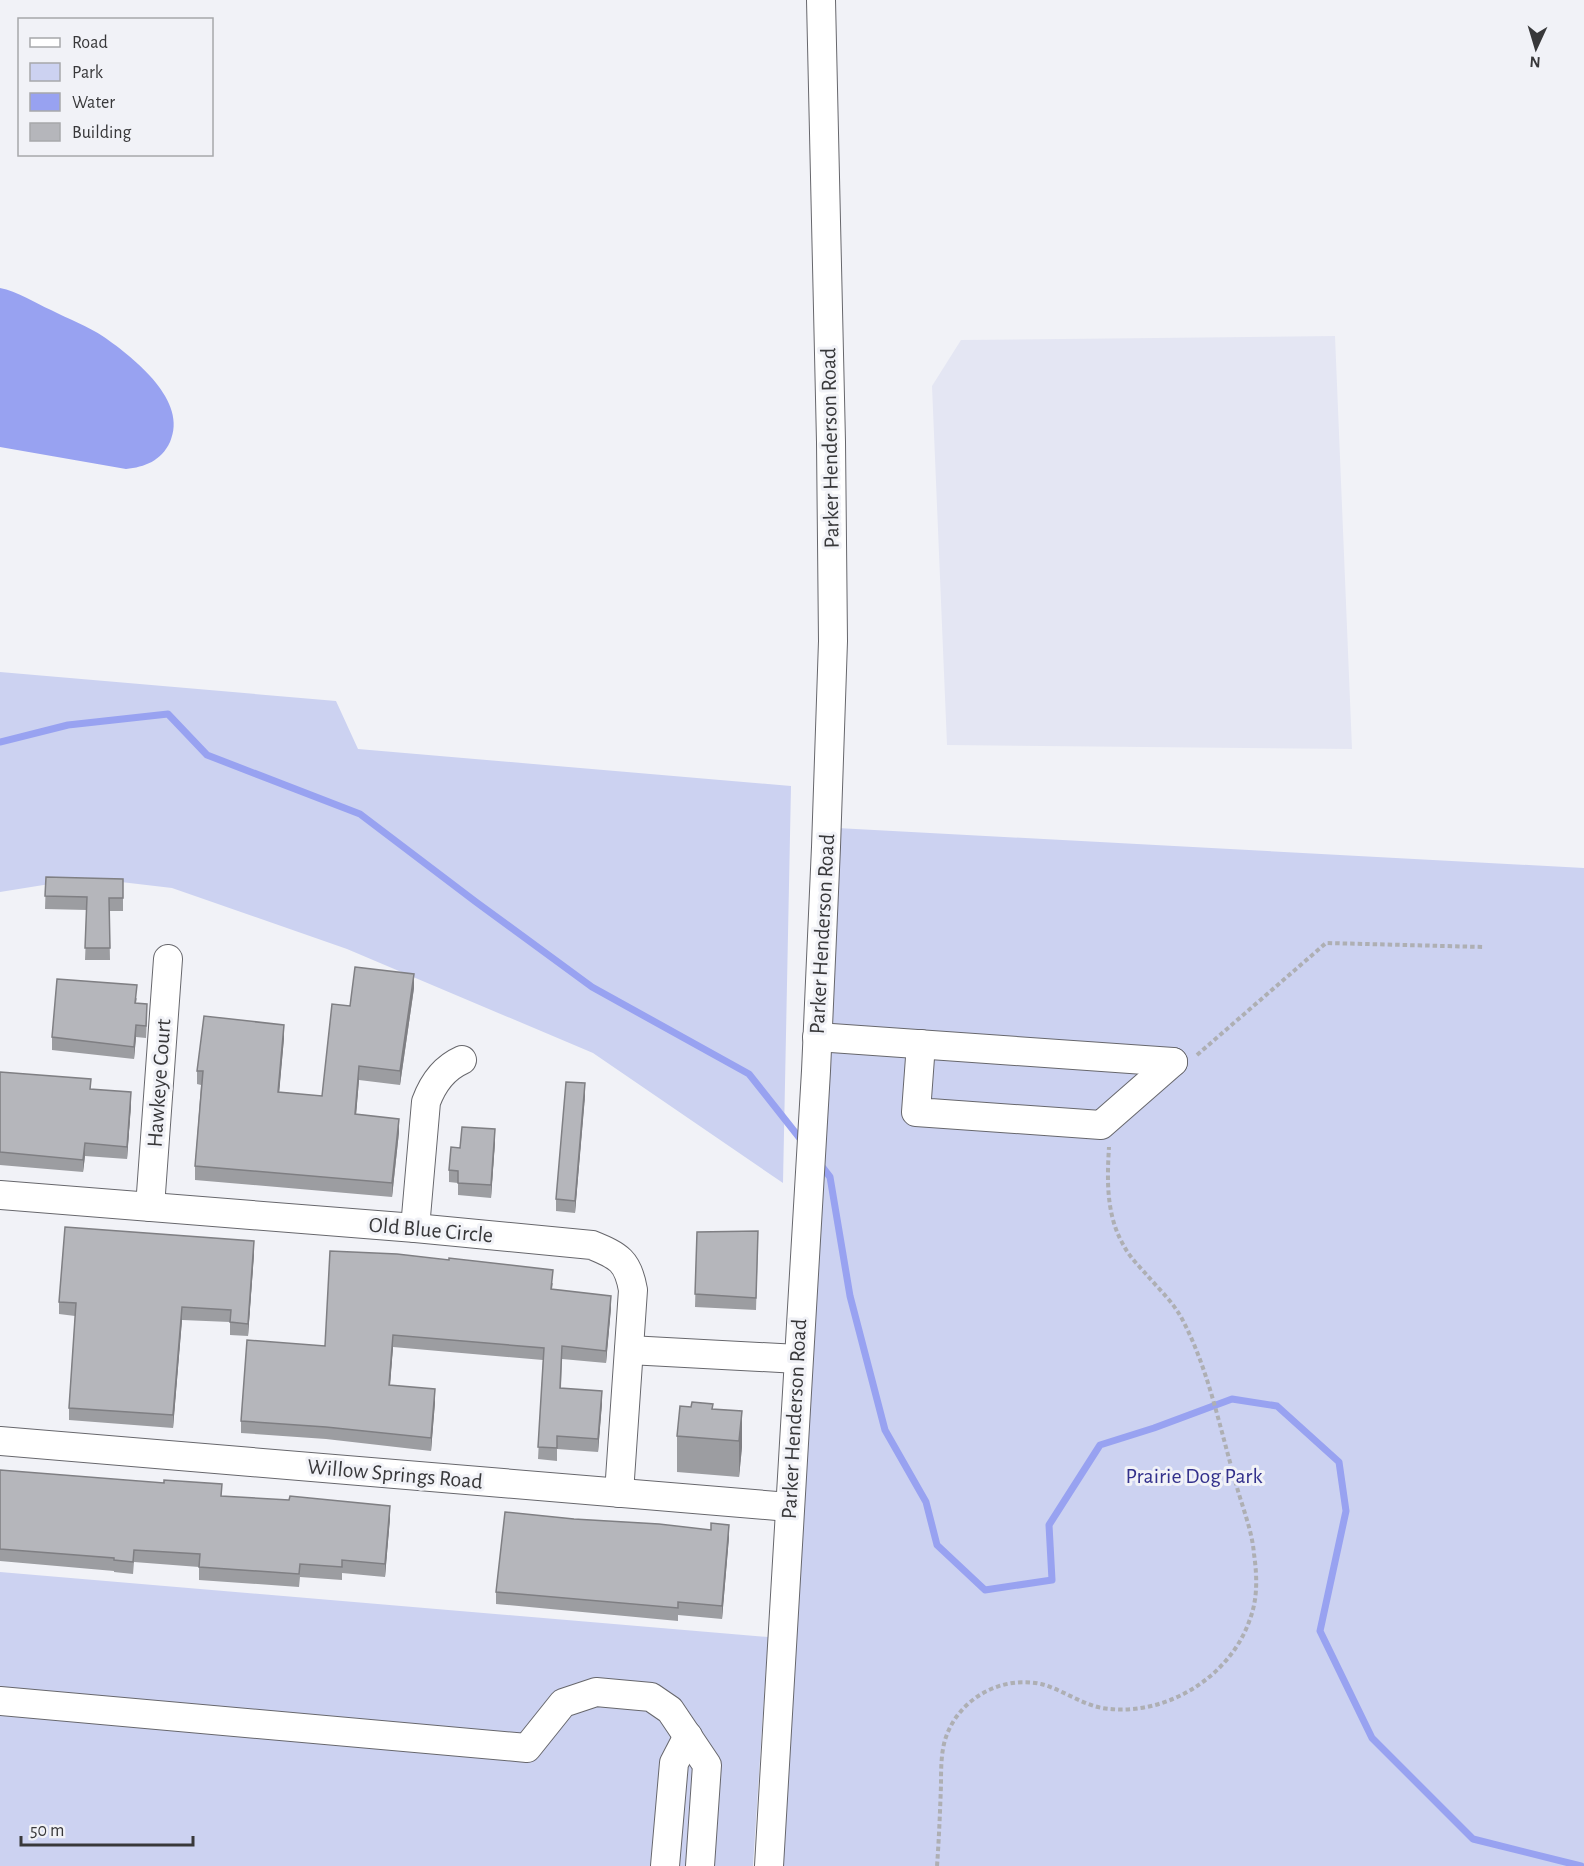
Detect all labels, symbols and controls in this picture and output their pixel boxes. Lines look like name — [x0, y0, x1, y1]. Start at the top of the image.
legend — [18, 18, 213, 156]
north arrow — [1506, 18, 1566, 78]
text: Road — [72, 34, 108, 52]
text: N — [1529, 54, 1541, 70]
text: Park — [72, 64, 104, 82]
text: Water — [72, 94, 115, 112]
text: Building — [72, 124, 132, 142]
street label: Parker Henderson Road — [817, 347, 843, 549]
street label: Parker Henderson Road — [806, 833, 838, 1035]
street label: Hawkeye Court — [144, 1018, 174, 1148]
street label: Old Blue Circle — [368, 1214, 494, 1246]
street label: Parker Henderson Road — [778, 1318, 810, 1520]
street label: Willow Springs Road — [306, 1455, 484, 1493]
park label: Prairie Dog Park — [1125, 1465, 1263, 1487]
scale bar — [21, 1809, 194, 1847]
text: 50 m — [30, 1822, 64, 1840]

